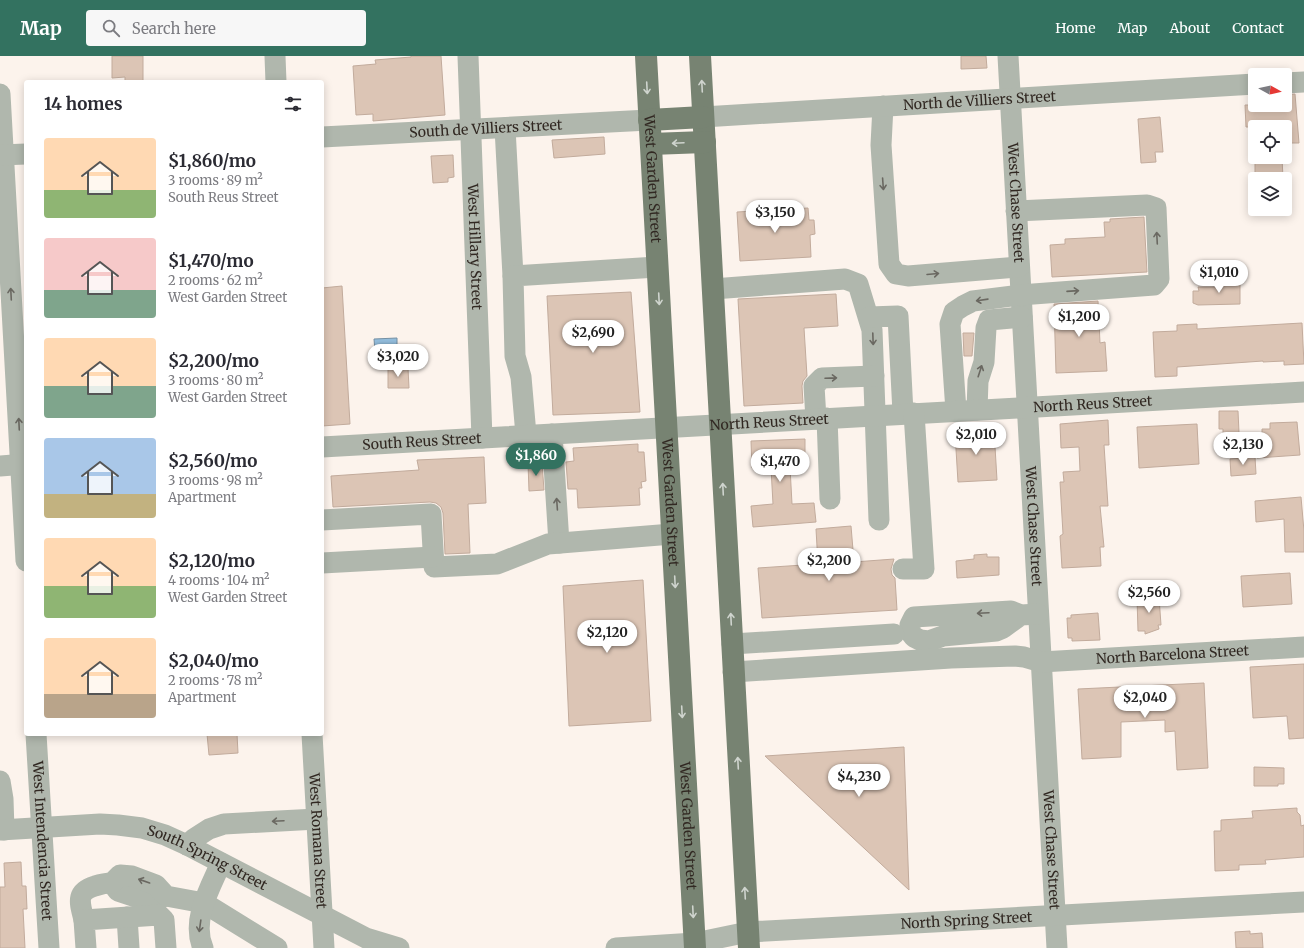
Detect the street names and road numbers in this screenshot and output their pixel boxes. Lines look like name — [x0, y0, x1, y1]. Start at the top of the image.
street label: North de Villiers Street — [903, 87, 1057, 114]
street label: West Garden Street — [640, 113, 665, 244]
street label: South de Villiers Street — [409, 115, 563, 141]
street label: West Chase Street — [1004, 141, 1028, 264]
street label: West Hillary Street — [464, 182, 486, 311]
street label: North Reus Street — [1033, 391, 1153, 416]
street label: North Reus Street — [709, 410, 830, 434]
street label: South Reus Street — [362, 429, 482, 454]
street label: West Garden Street — [658, 437, 683, 568]
street label: West Chase Street — [1022, 465, 1046, 587]
street label: North Barcelona Street — [1096, 641, 1250, 668]
street label: West Intendencia Street — [29, 759, 56, 922]
street label: West Garden Street — [676, 760, 701, 891]
street label: West Romana Street — [305, 771, 331, 910]
street label: West Chase Street — [1039, 788, 1064, 911]
street label: South Spring Street — [145, 821, 271, 894]
street label: North Spring Street — [900, 908, 1033, 933]

